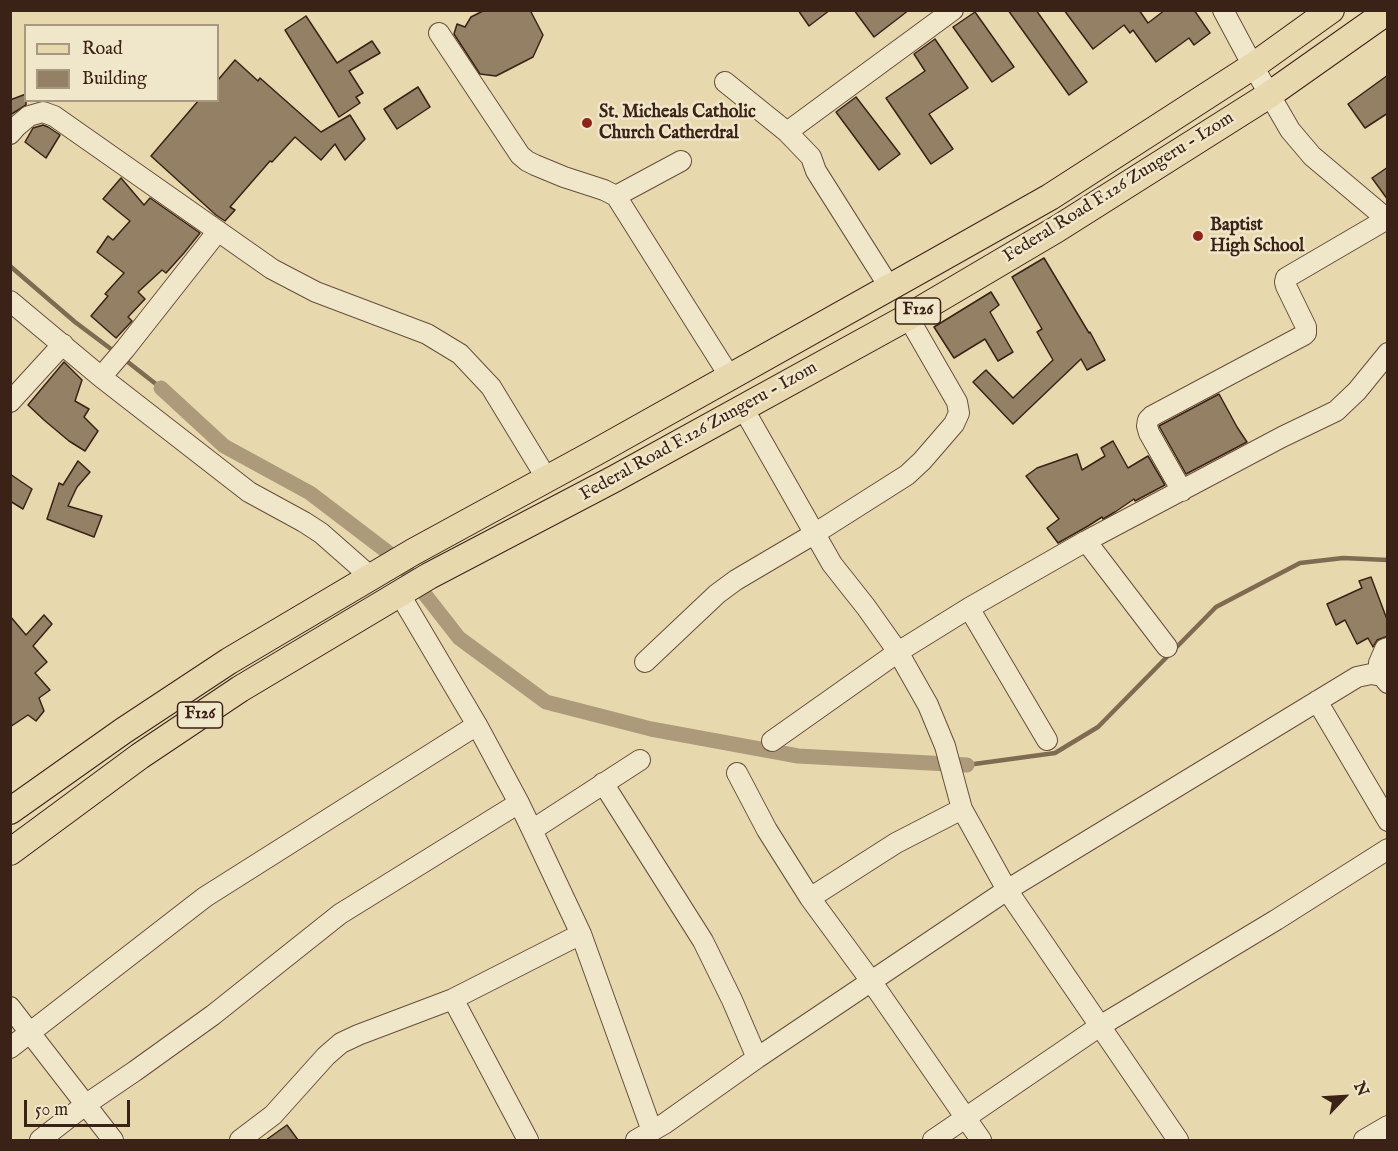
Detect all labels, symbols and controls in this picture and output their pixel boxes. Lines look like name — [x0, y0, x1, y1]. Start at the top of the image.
legend — [24, 24, 219, 102]
text: Road — [82, 38, 123, 61]
text: Building — [82, 68, 147, 91]
place label: St. Micheals Catholic Church Catherdral — [599, 102, 756, 144]
street label: Federal Road F.126 Zungeru - Izom — [1000, 108, 1238, 268]
marker: St. Micheals Catholic Church Catherdral — [580, 116, 594, 130]
place label: Baptist High School — [1210, 215, 1304, 258]
marker: Baptist High School — [1191, 229, 1205, 243]
road number: F126 — [896, 298, 940, 324]
street label: Federal Road F.126 Zungeru - Izom — [577, 358, 821, 506]
road number: F126 — [178, 702, 222, 728]
north arrow — [1314, 1067, 1374, 1127]
text: N — [1348, 1079, 1372, 1100]
scale bar — [27, 1088, 134, 1126]
text: 50 m — [35, 1099, 68, 1122]

